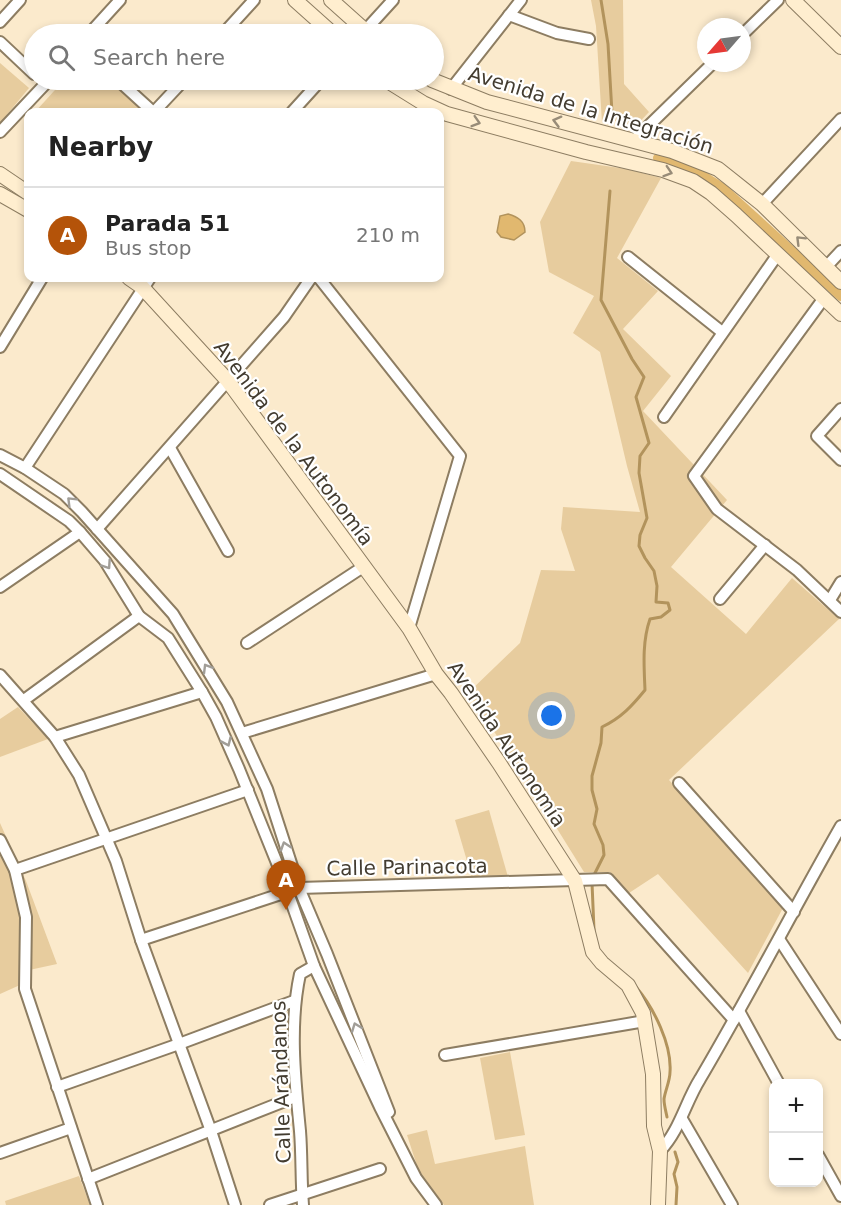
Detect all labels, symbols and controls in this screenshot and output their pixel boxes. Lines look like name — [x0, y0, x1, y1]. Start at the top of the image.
north arrow — [697, 18, 751, 72]
search box — [24, 24, 444, 90]
icon: search — [45, 41, 78, 74]
text: Search here — [93, 45, 225, 70]
street label: Avenida de la Integración — [466, 61, 716, 159]
one-way arrow — [470, 115, 481, 127]
one-way arrow — [552, 116, 563, 128]
text: Nearby — [48, 132, 153, 162]
one-way arrow — [662, 165, 673, 178]
text: Parada 51 — [105, 211, 230, 236]
text: A — [60, 223, 75, 247]
text: 210 m — [356, 223, 420, 247]
text: Bus stop — [105, 236, 191, 260]
one-way arrow — [796, 237, 807, 248]
street label: Avenida de la Autonomía — [209, 336, 379, 550]
one-way arrow — [67, 497, 77, 508]
one-way arrow — [100, 559, 111, 570]
street label: Avenida Autonomía — [443, 657, 571, 831]
one-way arrow — [202, 664, 214, 674]
your location — [537, 701, 566, 730]
one-way arrow — [220, 736, 232, 747]
one-way arrow — [280, 841, 293, 852]
street label: Calle Parinacota — [326, 854, 488, 880]
pin: A — [266, 860, 306, 910]
street label: Calle Arándanos — [266, 1000, 296, 1164]
one-way arrow — [351, 1022, 363, 1033]
map controls — [769, 1079, 823, 1187]
button: + — [769, 1079, 823, 1133]
button: − — [769, 1133, 823, 1187]

